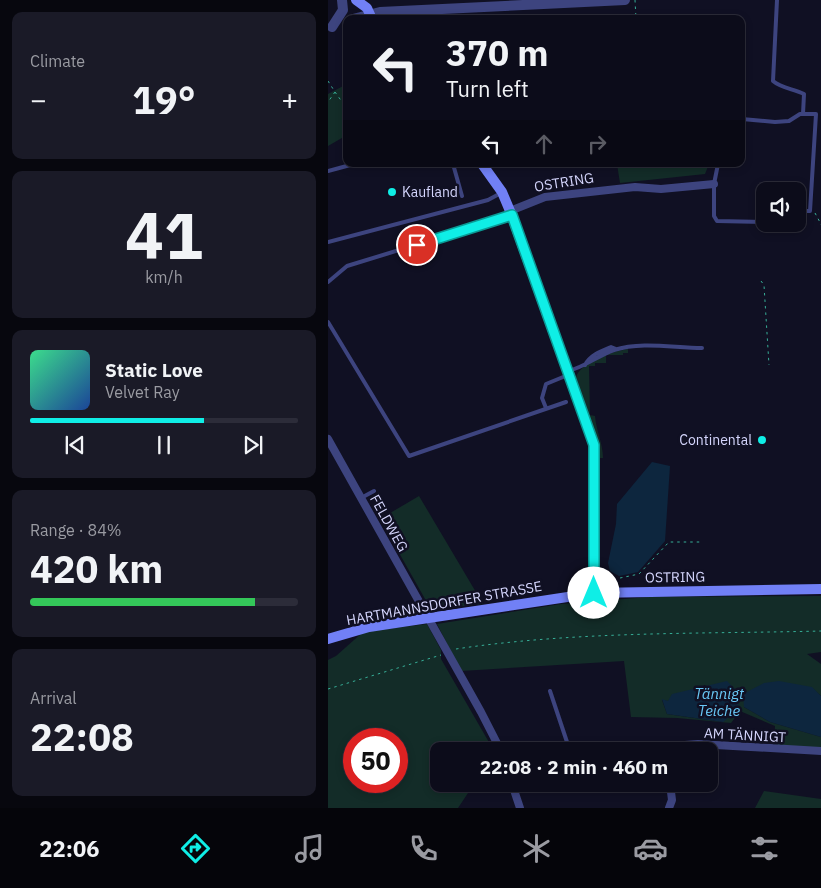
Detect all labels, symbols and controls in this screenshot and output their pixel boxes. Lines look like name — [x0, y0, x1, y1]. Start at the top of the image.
text: 370 m — [446, 30, 549, 76]
icon: left — [363, 35, 428, 100]
text: Climate — [30, 51, 85, 71]
text: Turn left — [446, 74, 529, 103]
text: 19° — [132, 75, 196, 124]
text: − — [30, 81, 47, 118]
text: + — [281, 81, 298, 118]
icon: left — [477, 130, 505, 158]
icon: ahead — [530, 130, 558, 158]
icon: right — [583, 130, 611, 158]
street label: OSTRING — [533, 168, 595, 196]
map controls — [756, 182, 806, 232]
button: sound — [756, 182, 806, 232]
place label: Kaufland — [402, 183, 458, 201]
marker: Kaufland — [386, 186, 398, 198]
text: 41 — [125, 192, 203, 277]
pin — [396, 224, 438, 266]
icon: arrive — [403, 231, 431, 259]
text: km/h — [145, 267, 183, 287]
text: Static Love — [105, 358, 203, 382]
text: Velvet Ray — [105, 382, 180, 402]
icon: previous — [61, 431, 89, 459]
icon: pause — [150, 431, 178, 459]
icon: next — [239, 431, 267, 459]
place label: Continental — [679, 431, 752, 449]
marker: Continental — [756, 434, 768, 446]
street label: FELDWEG — [366, 491, 412, 555]
text: Range · 84% — [30, 520, 122, 540]
text: 420 km — [30, 544, 163, 593]
position arrow — [567, 566, 619, 618]
street label: OSTRING — [645, 567, 705, 587]
street label: HARTMANNSDORFER STRASSE — [345, 577, 543, 629]
water label: Tännigt Teiche — [694, 684, 745, 720]
text: Arrival — [30, 688, 77, 708]
text: 22:08 — [30, 712, 134, 761]
street label: AM TÄNNIGT — [703, 724, 787, 746]
speed limit sign: 50 — [343, 728, 408, 793]
text: 22:08 · 2 min · 460 m — [480, 755, 668, 779]
icon: directions — [178, 831, 213, 866]
icon: music — [292, 831, 327, 866]
icon: phone — [406, 831, 441, 866]
icon: climate — [519, 831, 554, 866]
icon: car — [633, 831, 668, 866]
icon: filters — [747, 831, 782, 866]
text: 22:06 — [39, 834, 99, 863]

